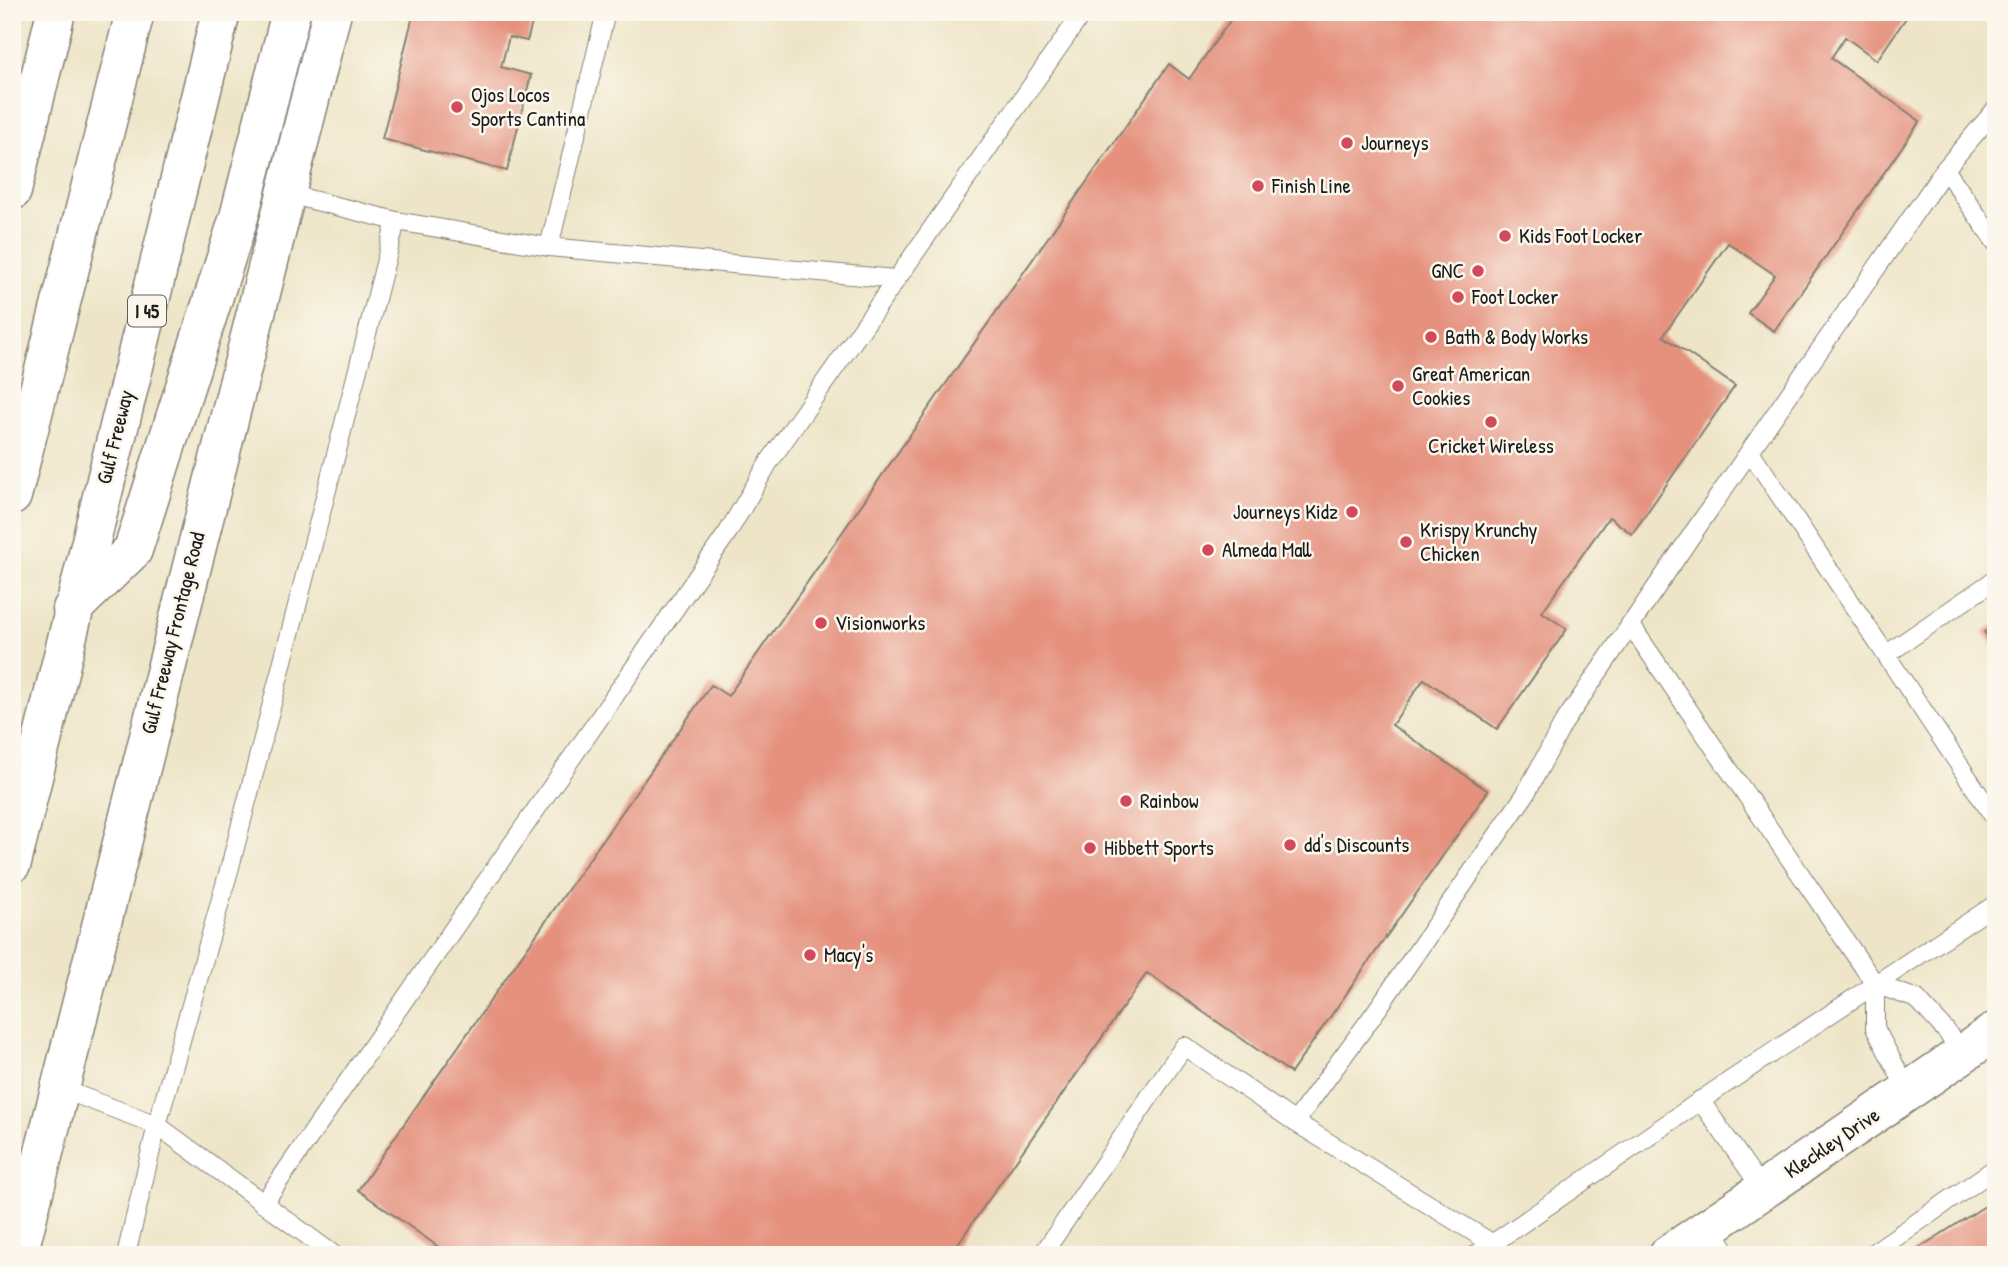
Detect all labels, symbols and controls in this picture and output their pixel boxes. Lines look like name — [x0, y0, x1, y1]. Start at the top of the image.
place label: Ojos Locos Sports Cantina — [471, 80, 585, 133]
marker: Ojos Locos Sports Cantina — [449, 99, 465, 115]
place label: Journeys — [1361, 128, 1429, 157]
marker: Journeys — [1339, 135, 1355, 151]
place label: Finish Line — [1271, 171, 1351, 200]
marker: Finish Line — [1250, 178, 1266, 194]
place label: Kids Foot Locker — [1519, 221, 1642, 250]
marker: Kids Foot Locker — [1497, 228, 1513, 244]
place label: GNC — [1431, 256, 1464, 285]
marker: GNC — [1470, 263, 1486, 279]
place label: Foot Locker — [1471, 282, 1558, 311]
marker: Foot Locker — [1450, 289, 1466, 305]
road number: I 45 — [128, 296, 166, 326]
place label: Bath & Body Works — [1445, 322, 1588, 351]
marker: Bath & Body Works — [1423, 329, 1439, 345]
place label: Great American Cookies — [1412, 359, 1530, 412]
marker: Great American Cookies — [1390, 378, 1406, 394]
street label: Gulf Freeway — [89, 387, 140, 487]
marker: Cricket Wireless — [1483, 414, 1499, 430]
place label: Cricket Wireless — [1428, 431, 1554, 460]
place label: Journeys Kidz — [1233, 497, 1338, 526]
marker: Journeys Kidz — [1344, 504, 1360, 520]
place label: Krispy Krunchy Chicken — [1420, 515, 1537, 568]
street label: Gulf Freeway Frontage Road — [133, 529, 212, 737]
marker: Krispy Krunchy Chicken — [1398, 534, 1414, 550]
place label: Almeda Mall — [1222, 535, 1312, 564]
marker: Almeda Mall — [1200, 542, 1216, 558]
place label: Visionworks — [835, 608, 925, 637]
marker: Visionworks — [813, 615, 829, 631]
place label: Rainbow — [1140, 786, 1199, 815]
marker: Rainbow — [1118, 793, 1134, 809]
place label: dd's Discounts — [1304, 830, 1409, 859]
place label: Hibbett Sports — [1104, 833, 1214, 862]
marker: dd's Discounts — [1282, 837, 1298, 853]
marker: Hibbett Sports — [1082, 840, 1098, 856]
place label: Macy's — [824, 940, 873, 969]
marker: Macy's — [802, 947, 818, 963]
street label: Kleckley Drive — [1778, 1100, 1885, 1185]

